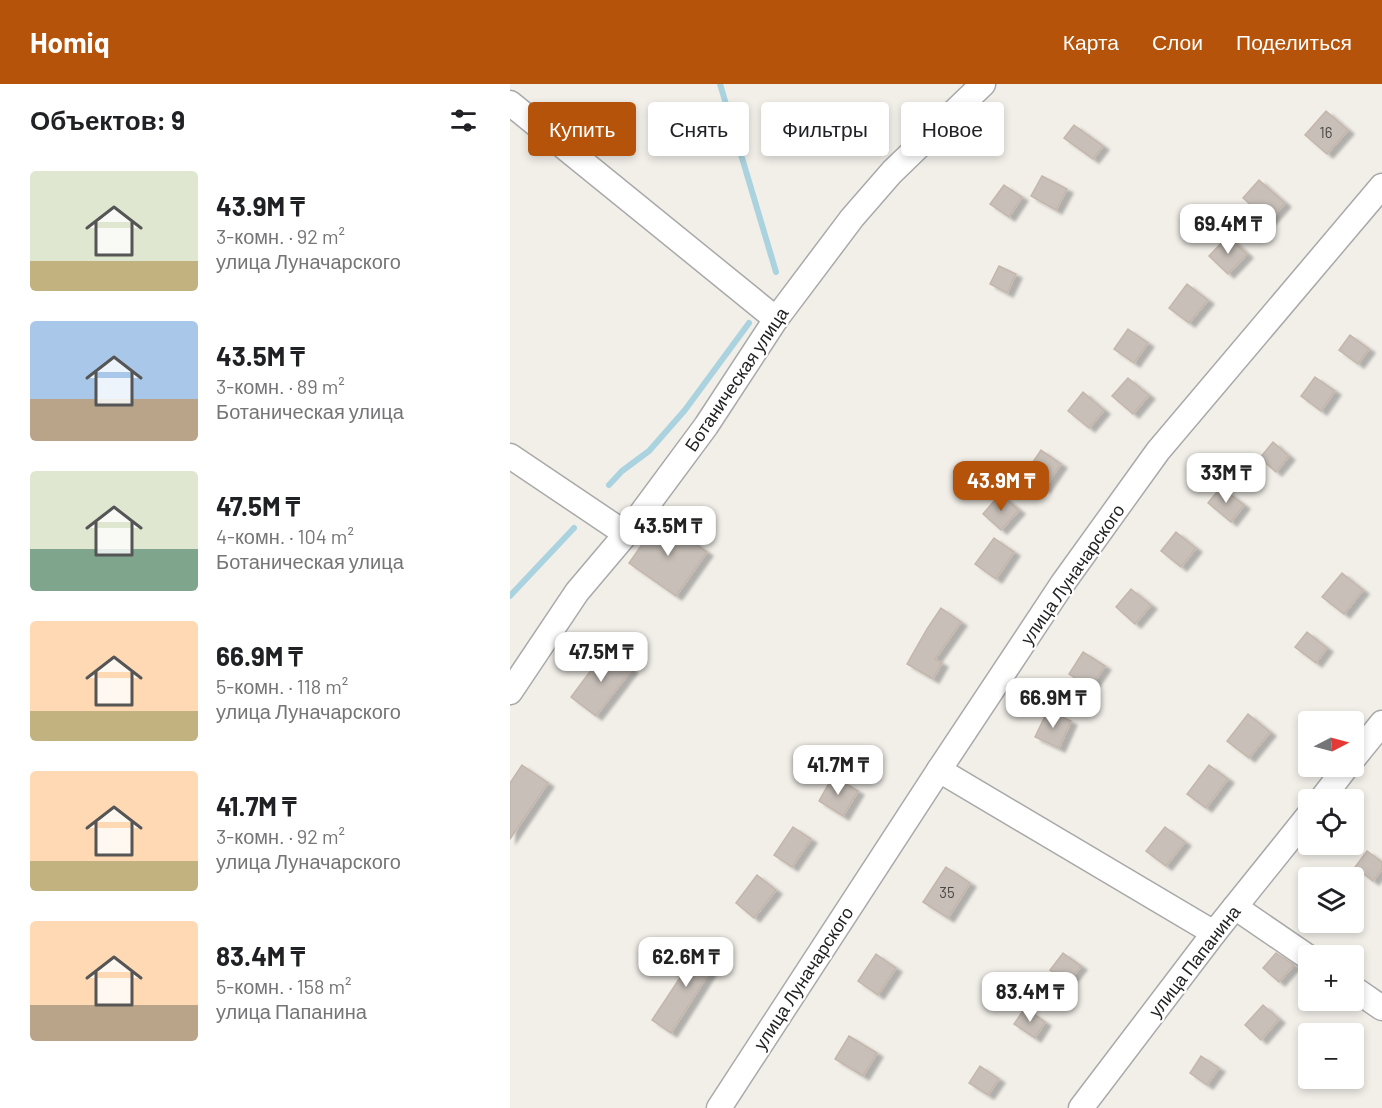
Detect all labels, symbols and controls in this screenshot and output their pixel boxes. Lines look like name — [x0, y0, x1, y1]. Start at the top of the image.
text: Homiq — [30, 25, 110, 59]
text: Карта — [1063, 29, 1119, 54]
text: Слои — [1152, 29, 1203, 54]
text: Поделиться — [1236, 29, 1352, 54]
chip: Купить — [528, 102, 636, 156]
chip: Снять — [648, 102, 749, 156]
chip: Фильтры — [761, 102, 889, 156]
chip: Новое — [901, 102, 1004, 156]
text: Объектов: 9 — [30, 104, 185, 135]
icon: filters — [447, 104, 480, 137]
house number: 16 — [1320, 123, 1332, 141]
text: 43.9M ₸ — [216, 190, 305, 221]
icon: home — [78, 195, 150, 267]
pin: 69.4M ₸ — [1173, 204, 1283, 255]
text: 69.4M ₸ — [1194, 211, 1262, 235]
text: 3-комн. · 92 m² — [216, 224, 345, 248]
text: улица Луначарского — [216, 249, 401, 273]
street label: Ботаническая улица — [680, 302, 793, 455]
text: 43.5M ₸ — [216, 340, 305, 371]
icon: home — [78, 345, 150, 417]
text: 3-комн. · 89 m² — [216, 374, 345, 398]
text: Ботаническая улица — [216, 399, 404, 423]
pin: 33M ₸ — [1184, 453, 1268, 504]
text: 33M ₸ — [1201, 460, 1251, 484]
pin: 43.9M ₸ — [946, 461, 1056, 512]
text: 43.9M ₸ — [967, 468, 1035, 492]
text: 47.5M ₸ — [216, 490, 300, 521]
icon: home — [78, 495, 150, 567]
street label: улица Луначарского — [1015, 500, 1129, 648]
pin: 43.5M ₸ — [613, 506, 723, 557]
text: 43.5M ₸ — [634, 513, 702, 537]
text: 4-комн. · 104 m² — [216, 524, 354, 548]
text: Ботаническая улица — [216, 549, 404, 573]
pin: 47.5M ₸ — [546, 632, 656, 683]
text: 47.5M ₸ — [569, 639, 633, 663]
text: 66.9M ₸ — [216, 640, 303, 671]
icon: home — [78, 645, 150, 717]
text: 5-комн. · 118 m² — [216, 674, 348, 698]
pin: 66.9M ₸ — [998, 678, 1108, 729]
text: 66.9M ₸ — [1020, 685, 1086, 709]
text: улица Луначарского — [216, 699, 401, 723]
north arrow — [1298, 711, 1364, 777]
map controls — [1298, 711, 1364, 1089]
pin: 41.7M ₸ — [783, 745, 893, 796]
text: 41.7M ₸ — [807, 752, 869, 776]
button: locate — [1298, 789, 1364, 855]
text: 41.7M ₸ — [216, 790, 296, 821]
icon: home — [78, 795, 150, 867]
text: 3-комн. · 92 m² — [216, 824, 345, 848]
text: улица Луначарского — [216, 849, 401, 873]
button: layers — [1298, 867, 1364, 933]
house number: 35 — [939, 883, 955, 901]
street label: улица Папанина — [1144, 900, 1245, 1021]
street label: улица Луначарского — [748, 902, 858, 1054]
pin: 62.6M ₸ — [631, 937, 741, 988]
text: 83.4M ₸ — [216, 940, 305, 971]
text: 62.6M ₸ — [652, 944, 720, 968]
icon: home — [78, 945, 150, 1017]
button: + — [1298, 945, 1364, 1011]
pin: 83.4M ₸ — [975, 972, 1085, 1023]
text: 5-комн. · 158 m² — [216, 974, 352, 998]
text: 83.4M ₸ — [996, 979, 1064, 1003]
text: улица Папанина — [216, 999, 367, 1023]
button: − — [1298, 1023, 1364, 1089]

